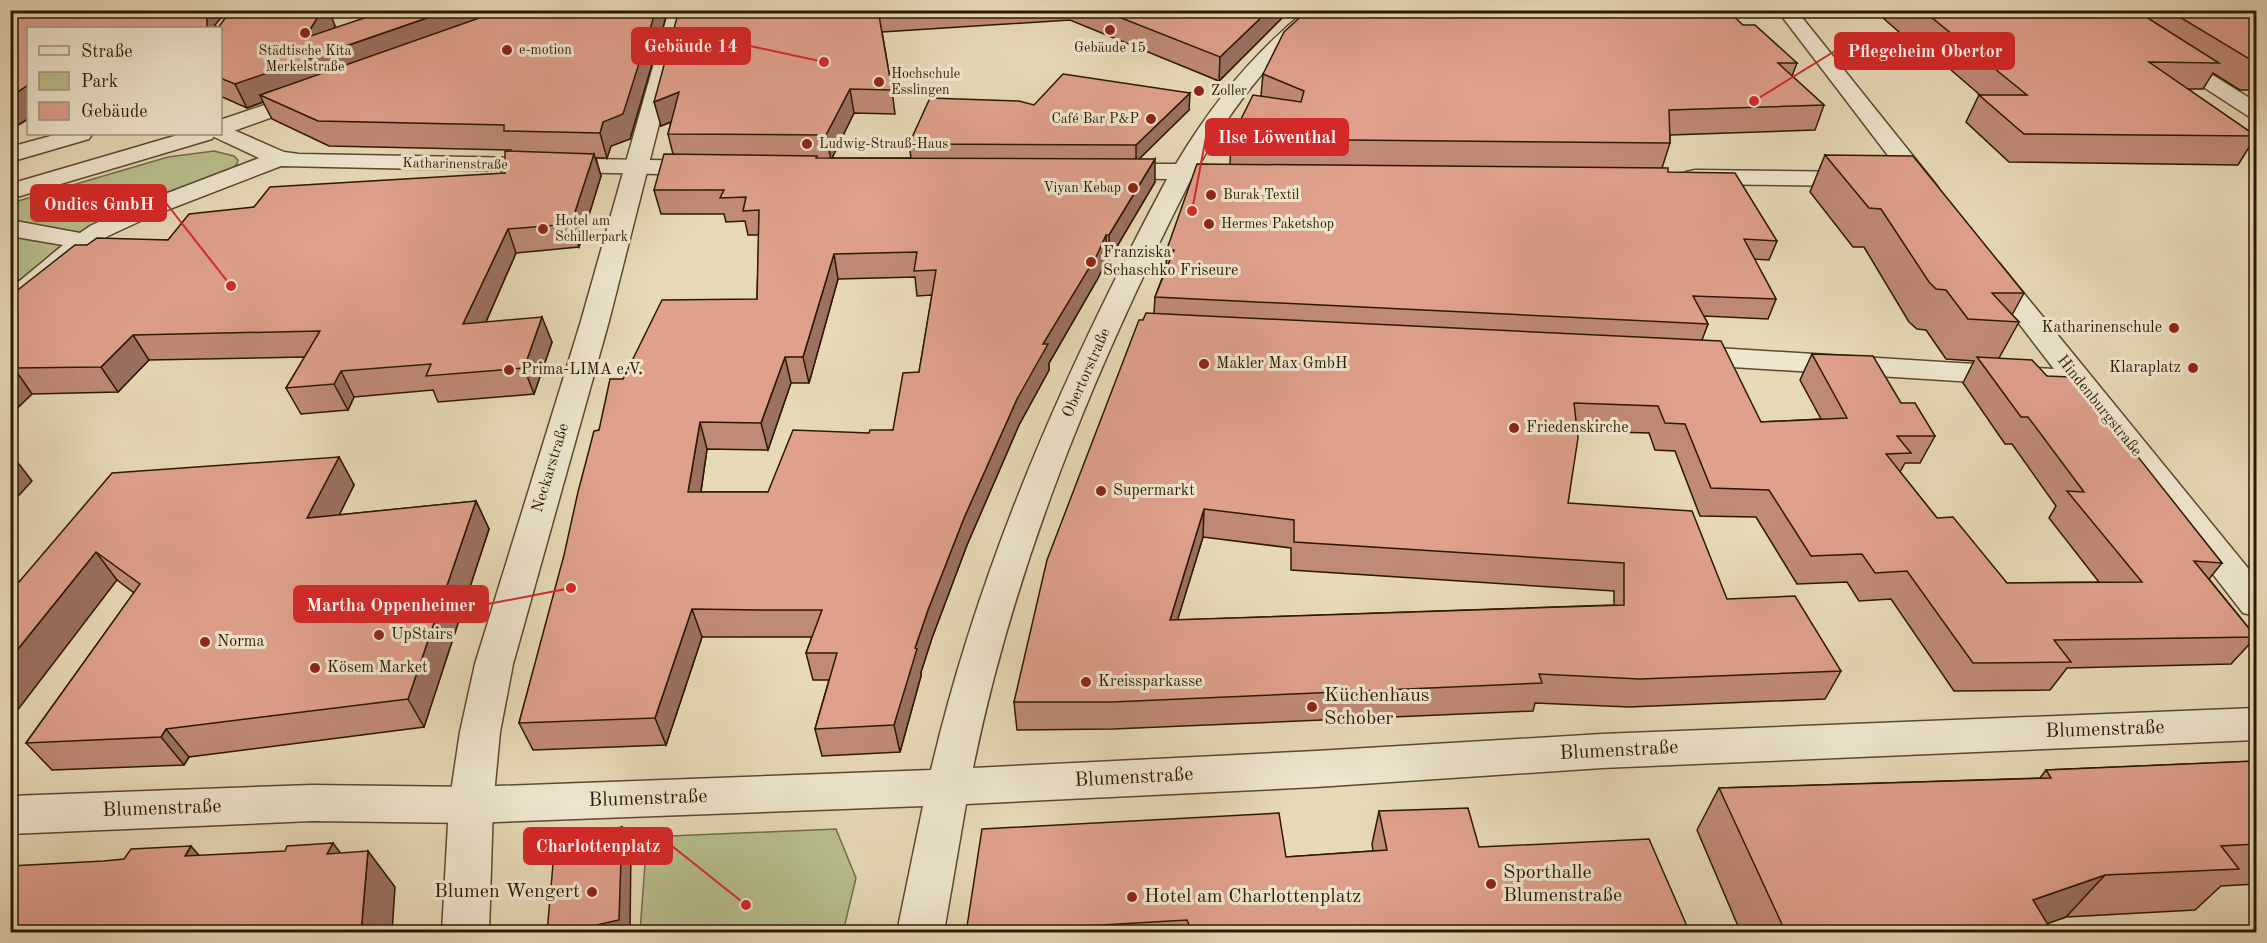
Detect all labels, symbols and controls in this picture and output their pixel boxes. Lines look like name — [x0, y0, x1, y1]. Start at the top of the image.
marker: Gebäude 15 — [1103, 23, 1117, 37]
marker: Städtische Kita Merkelstraße — [298, 26, 312, 40]
legend — [27, 27, 222, 135]
callout: Gebäude 14 — [632, 28, 750, 64]
callout: Pflegeheim Obertor — [1835, 33, 2014, 69]
text: Gebäude 14 — [644, 38, 738, 56]
place label: Gebäude 15 — [1074, 41, 1146, 55]
text: Straße — [81, 43, 132, 61]
marker: e-motion — [500, 43, 514, 57]
place label: e-motion — [519, 43, 572, 57]
text: Pflegeheim Obertor — [1847, 43, 2003, 61]
place label: Städtische Kita Merkelstraße — [259, 44, 351, 74]
place label: Hochschule Esslingen — [891, 67, 960, 97]
text: Park — [81, 73, 118, 91]
marker: Hochschule Esslingen — [872, 75, 886, 89]
marker: Zoller — [1192, 84, 1206, 98]
place label: Zoller — [1211, 84, 1247, 98]
text: Gebäude — [81, 103, 148, 121]
place label: Café Bar P&P — [1051, 112, 1139, 126]
marker: Café Bar P&P — [1144, 112, 1158, 126]
callout: Ilse Löwenthal — [1206, 119, 1348, 155]
text: Ilse Löwenthal — [1218, 129, 1337, 147]
marker: Ludwig-Strauß-Haus — [800, 137, 814, 151]
place label: Ludwig-Strauß-Haus — [819, 137, 948, 151]
street label: Katharinenstraße — [402, 156, 508, 172]
place label: Viyan Kebap — [1043, 181, 1121, 195]
marker: Viyan Kebap — [1126, 181, 1140, 195]
callout: Ondics GmbH — [31, 185, 166, 221]
marker: Burak Textil — [1204, 188, 1218, 202]
place label: Burak Textil — [1223, 188, 1299, 202]
text: Ondics GmbH — [44, 196, 155, 214]
place label: Hotel am Schillerpark — [555, 214, 628, 244]
marker: Hermes Paketshop — [1202, 217, 1216, 231]
place label: Hermes Paketshop — [1221, 217, 1334, 231]
marker: Hotel am Schillerpark — [536, 222, 550, 236]
place label: Franziska Schaschko Friseure — [1103, 245, 1238, 279]
marker: Franziska Schaschko Friseure — [1084, 255, 1098, 269]
place label: Katharinenschule — [2041, 320, 2162, 336]
marker: Katharinenschule — [2167, 321, 2181, 335]
street label: Obertorstraße — [1060, 326, 1114, 420]
street label: Hindenburgstraße — [2054, 353, 2144, 459]
place label: Makler Max GmbH — [1216, 356, 1348, 372]
marker: Makler Max GmbH — [1197, 357, 1211, 371]
place label: Klaraplatz — [2109, 360, 2181, 376]
marker: Klaraplatz — [2186, 361, 2200, 375]
place label: Prima-LIMA e.V. — [521, 362, 643, 378]
marker: Prima-LIMA e.V. — [502, 363, 516, 377]
place label: Friedenskirche — [1526, 420, 1629, 436]
marker: Friedenskirche — [1507, 421, 1521, 435]
street label: Neckarstraße — [530, 422, 572, 514]
place label: Supermarkt — [1113, 483, 1195, 499]
marker: Supermarkt — [1094, 484, 1108, 498]
callout: Martha Oppenheimer — [294, 586, 488, 622]
text: Martha Oppenheimer — [306, 597, 476, 615]
place label: UpStairs — [391, 627, 453, 643]
marker: UpStairs — [372, 628, 386, 642]
place label: Norma — [217, 634, 265, 650]
marker: Norma — [198, 635, 212, 649]
place label: Kösem Market — [327, 660, 428, 676]
marker: Kösem Market — [308, 661, 322, 675]
place label: Kreissparkasse — [1098, 674, 1202, 690]
marker: Kreissparkasse — [1079, 675, 1093, 689]
place label: Küchenhaus Schober — [1324, 686, 1430, 729]
marker: Küchenhaus Schober — [1305, 700, 1319, 714]
street label: Blumenstraße — [2045, 718, 2165, 742]
street label: Blumenstraße — [1559, 738, 1679, 764]
street label: Blumenstraße — [1074, 765, 1194, 791]
street label: Blumenstraße — [588, 787, 708, 811]
street label: Blumenstraße — [102, 797, 222, 821]
callout: Charlottenplatz — [524, 828, 672, 864]
text: Charlottenplatz — [536, 838, 660, 856]
place label: Sporthalle Blumenstraße — [1503, 863, 1622, 906]
marker: Sporthalle Blumenstraße — [1484, 877, 1498, 891]
place label: Blumen Wengert — [434, 882, 580, 902]
marker: Blumen Wengert — [585, 885, 599, 899]
place label: Hotel am Charlottenplatz — [1144, 887, 1361, 907]
marker: Hotel am Charlottenplatz — [1125, 890, 1139, 904]

